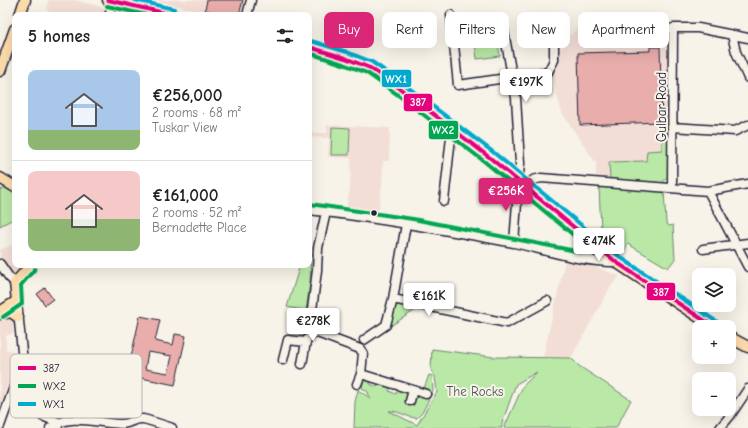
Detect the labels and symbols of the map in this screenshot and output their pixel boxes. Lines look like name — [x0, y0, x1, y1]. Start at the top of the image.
line badge: WX1 — [381, 69, 412, 88]
pin: €197K — [498, 69, 554, 103]
street label: Gulbar Road — [654, 72, 669, 142]
text: WX1 — [385, 73, 407, 86]
line badge: 387 — [403, 93, 433, 112]
text: 387 — [410, 96, 426, 109]
line badge: WX2 — [428, 120, 459, 140]
text: WX2 — [432, 124, 455, 137]
pin: €256K — [478, 178, 534, 212]
unlabelled marker — [369, 208, 379, 218]
pin: €474K — [571, 228, 627, 262]
line badge: 387 — [646, 282, 676, 301]
pin: €161K — [401, 283, 457, 317]
text: 387 — [653, 286, 669, 299]
pin: €278K — [285, 308, 341, 342]
legend — [10, 354, 142, 418]
text: 387 — [43, 362, 59, 375]
text: WX2 — [43, 380, 66, 393]
park label: The Rocks — [446, 384, 504, 399]
text: WX1 — [43, 398, 64, 411]

